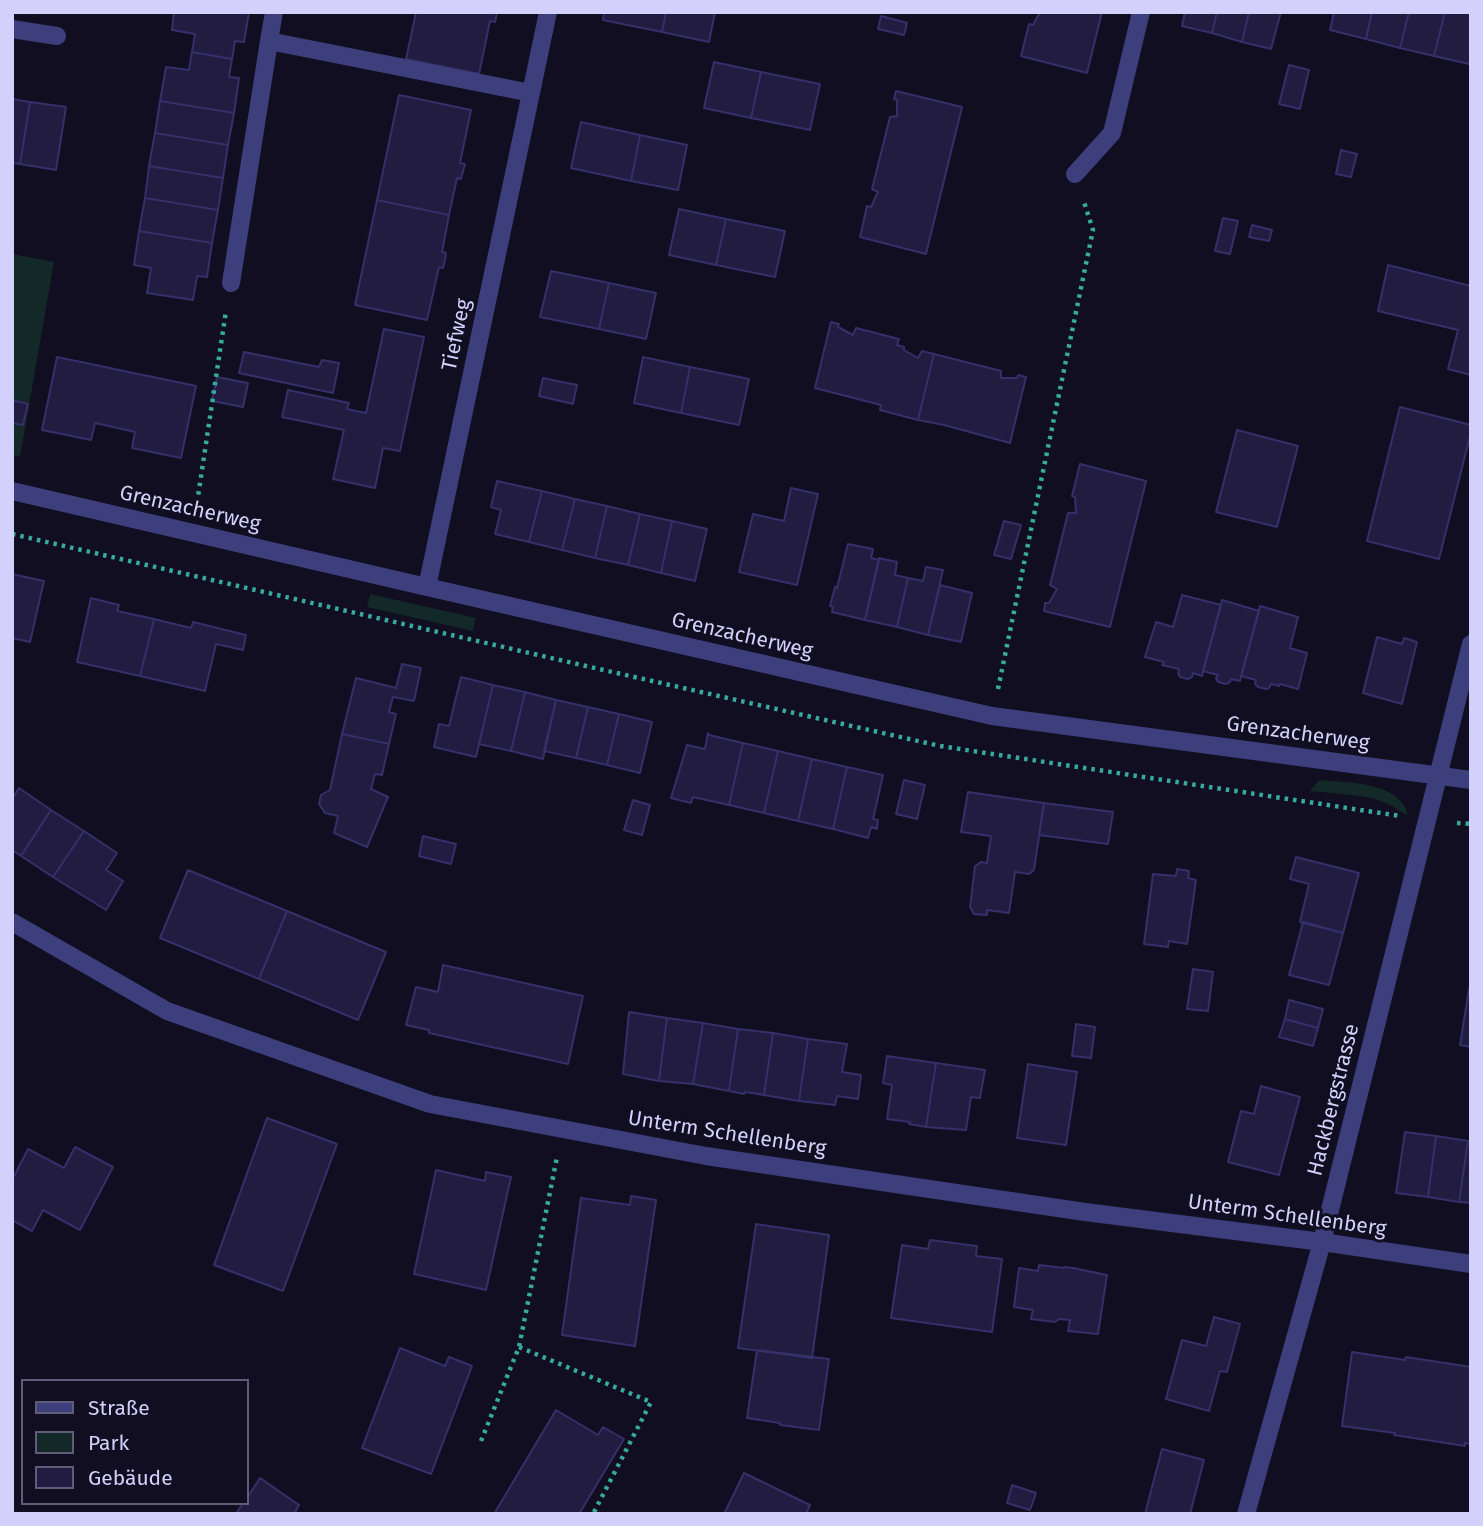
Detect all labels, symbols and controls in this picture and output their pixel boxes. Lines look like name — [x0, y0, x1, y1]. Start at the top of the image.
street label: Tiefweg — [437, 297, 477, 373]
street label: Grenzacherweg — [117, 481, 263, 537]
street label: Grenzacherweg — [669, 608, 815, 664]
street label: Grenzacherweg — [1225, 711, 1371, 757]
street label: Hackbergstrasse — [1303, 1021, 1365, 1179]
street label: Unterm Schellenberg — [626, 1106, 828, 1162]
street label: Unterm Schellenberg — [1186, 1190, 1388, 1242]
legend — [21, 1379, 248, 1505]
text: Straße — [88, 1395, 150, 1421]
text: Park — [88, 1430, 129, 1456]
text: Gebäude — [88, 1465, 173, 1491]

